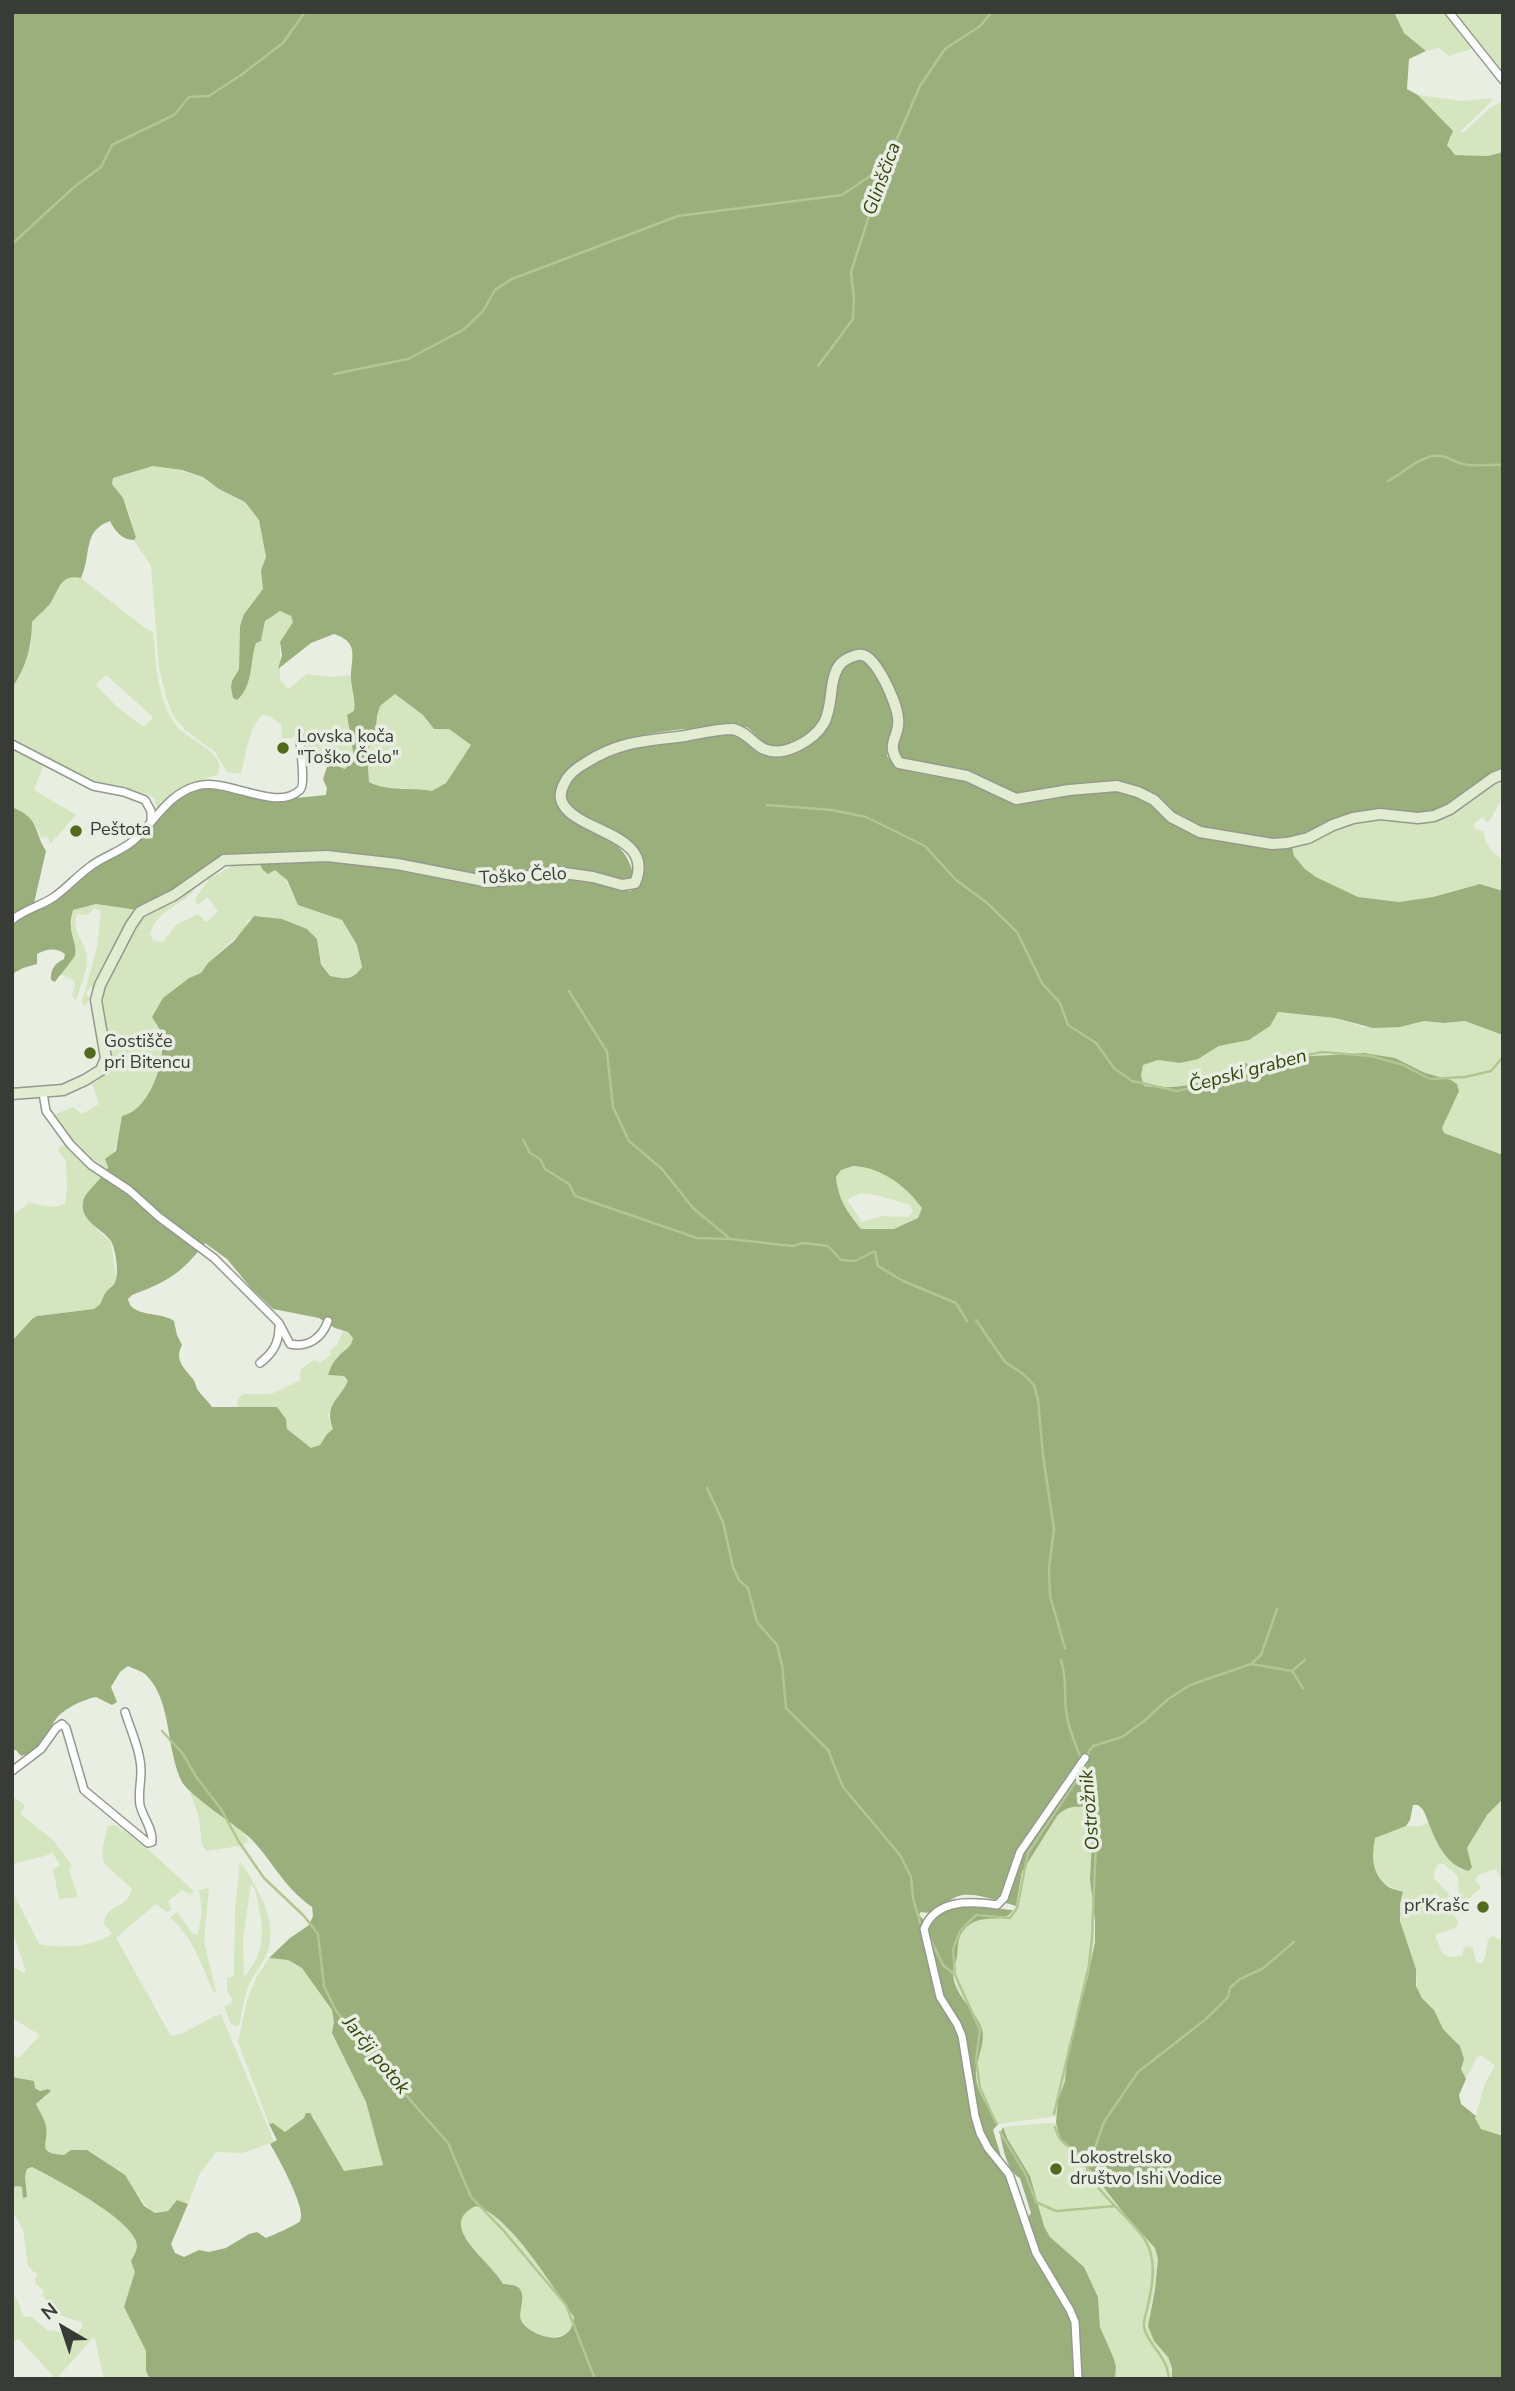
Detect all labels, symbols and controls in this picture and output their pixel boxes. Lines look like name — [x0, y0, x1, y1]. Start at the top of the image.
water label: Glinščica — [859, 140, 907, 218]
place label: Lovska koča "Toško Čelo" — [297, 727, 399, 770]
marker: Lovska koča "Toško Čelo" — [275, 740, 291, 756]
place label: Peštota — [90, 820, 151, 842]
marker: Peštota — [68, 823, 84, 839]
street label: Toško Čelo — [479, 864, 567, 890]
place label: Gostišče pri Bitencu — [104, 1032, 191, 1074]
marker: Gostišče pri Bitencu — [82, 1045, 98, 1061]
water label: Čepski graben — [1187, 1045, 1309, 1099]
water label: Ostrožnik — [1076, 1769, 1106, 1851]
place label: pr'Krašc — [1404, 1896, 1469, 1918]
marker: pr'Krašc — [1475, 1899, 1491, 1915]
water label: Jarčji potok — [337, 2012, 413, 2100]
place label: Lokostrelsko društvo Ishi Vodice — [1070, 2148, 1222, 2190]
marker: Lokostrelsko društvo Ishi Vodice — [1048, 2161, 1064, 2177]
north arrow — [28, 2293, 98, 2363]
text: N — [36, 2297, 63, 2326]

